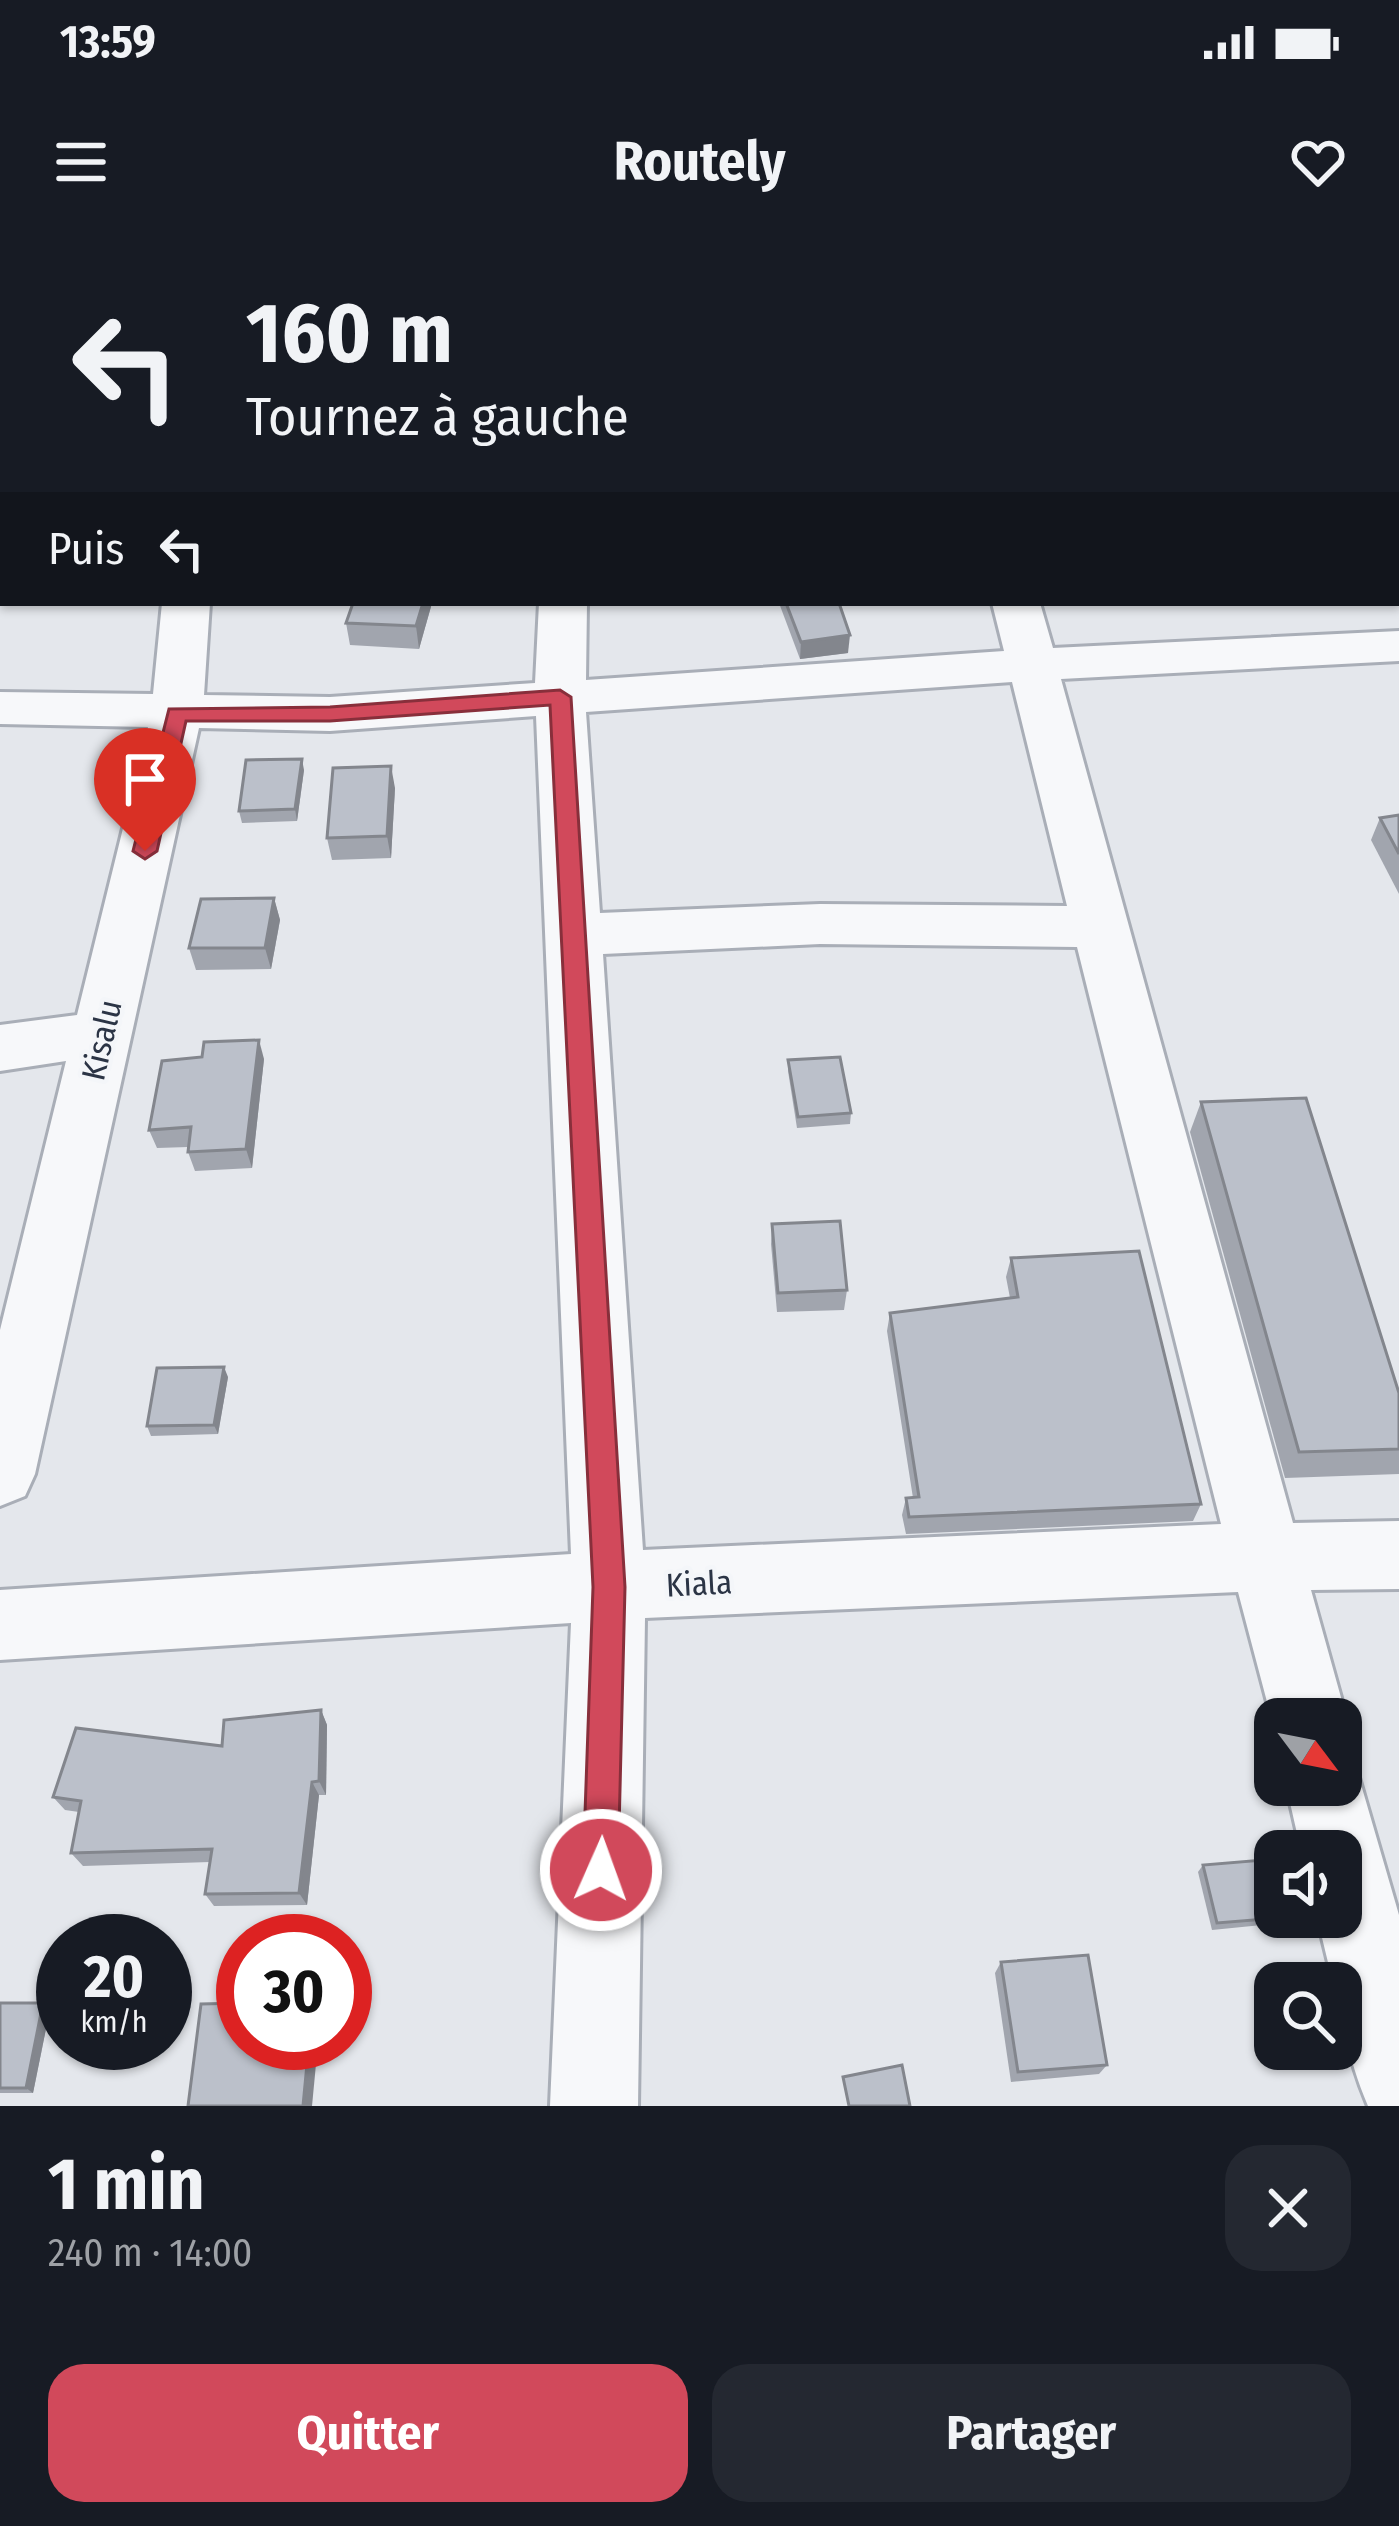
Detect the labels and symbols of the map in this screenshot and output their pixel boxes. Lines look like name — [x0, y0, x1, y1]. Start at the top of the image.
pin — [94, 728, 196, 851]
street label: Kisalu — [73, 996, 131, 1084]
street label: Kiala — [665, 1562, 733, 1606]
north arrow — [1254, 1698, 1362, 1806]
position arrow — [538, 1807, 664, 1933]
speed limit sign: 30 — [216, 1914, 372, 2070]

